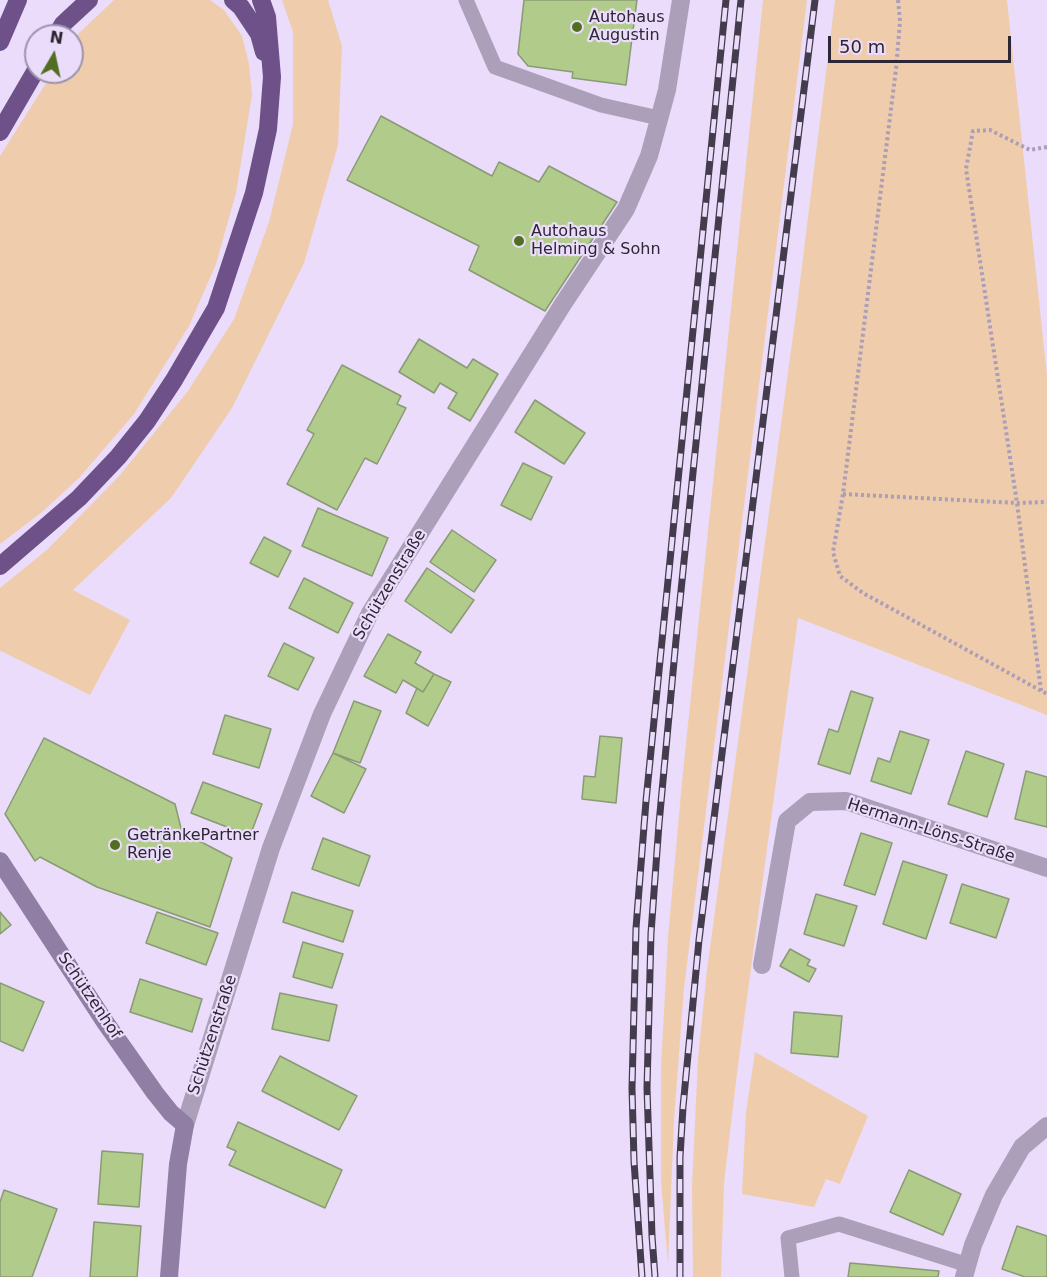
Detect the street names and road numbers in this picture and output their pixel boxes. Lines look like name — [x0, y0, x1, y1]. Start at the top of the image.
street label: Schützenstraße — [350, 527, 430, 643]
street label: Hermann-Löns-Straße — [845, 795, 1017, 867]
street label: Schützenhof — [53, 949, 125, 1043]
street label: Schützenstraße — [185, 973, 241, 1097]

